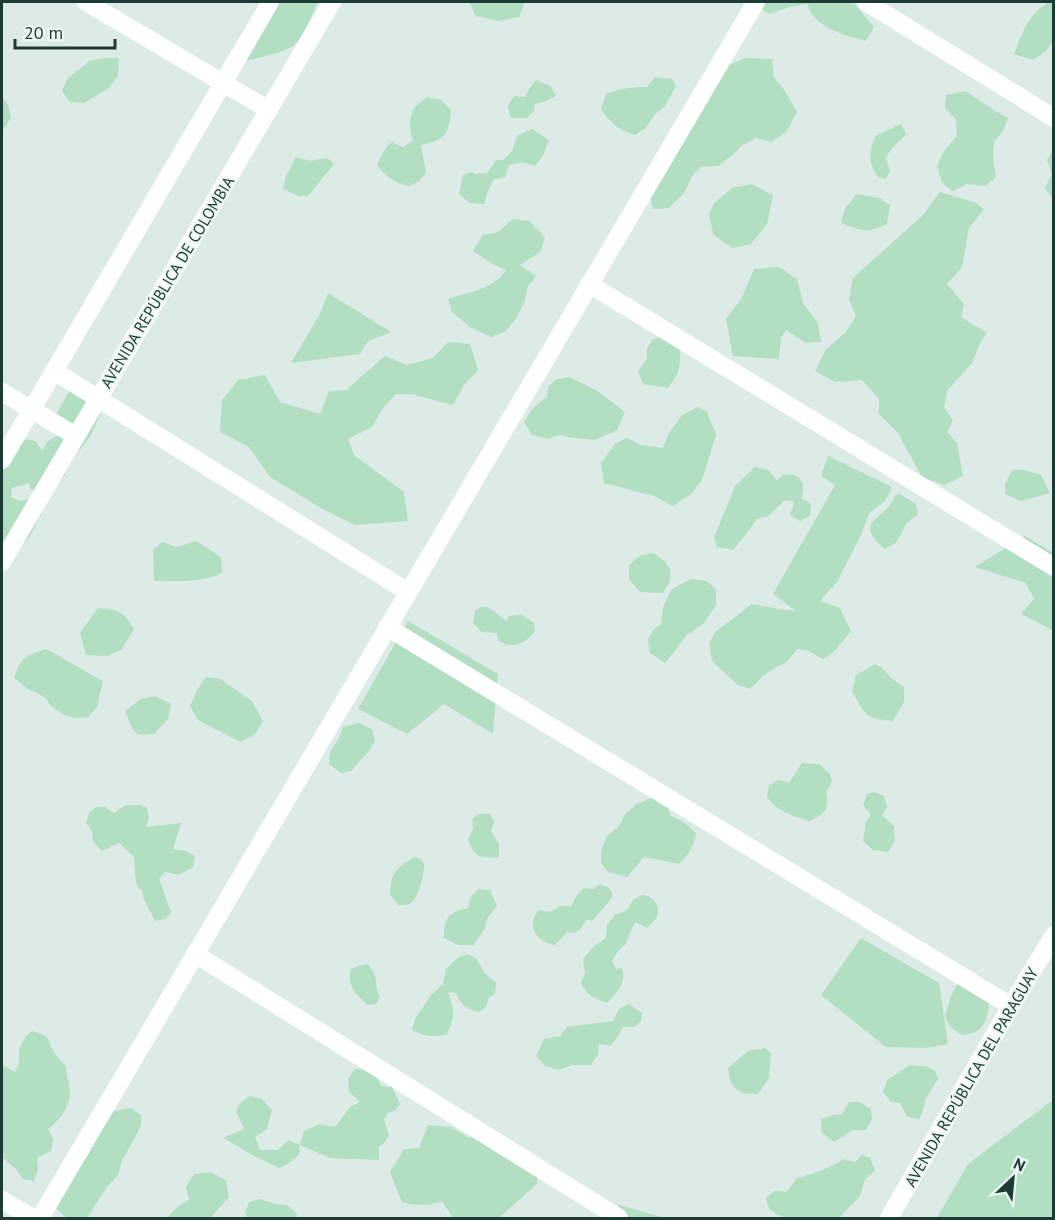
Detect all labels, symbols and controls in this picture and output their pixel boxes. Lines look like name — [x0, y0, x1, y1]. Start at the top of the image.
scale bar — [15, 12, 116, 50]
text: 20 m — [24, 21, 63, 44]
street label: AVENIDA REPÚBLICA DE COLOMBIA — [96, 172, 239, 391]
street label: AVENIDA REPÚBLICA DEL PARAGUAY — [900, 963, 1042, 1191]
north arrow — [983, 1148, 1043, 1208]

